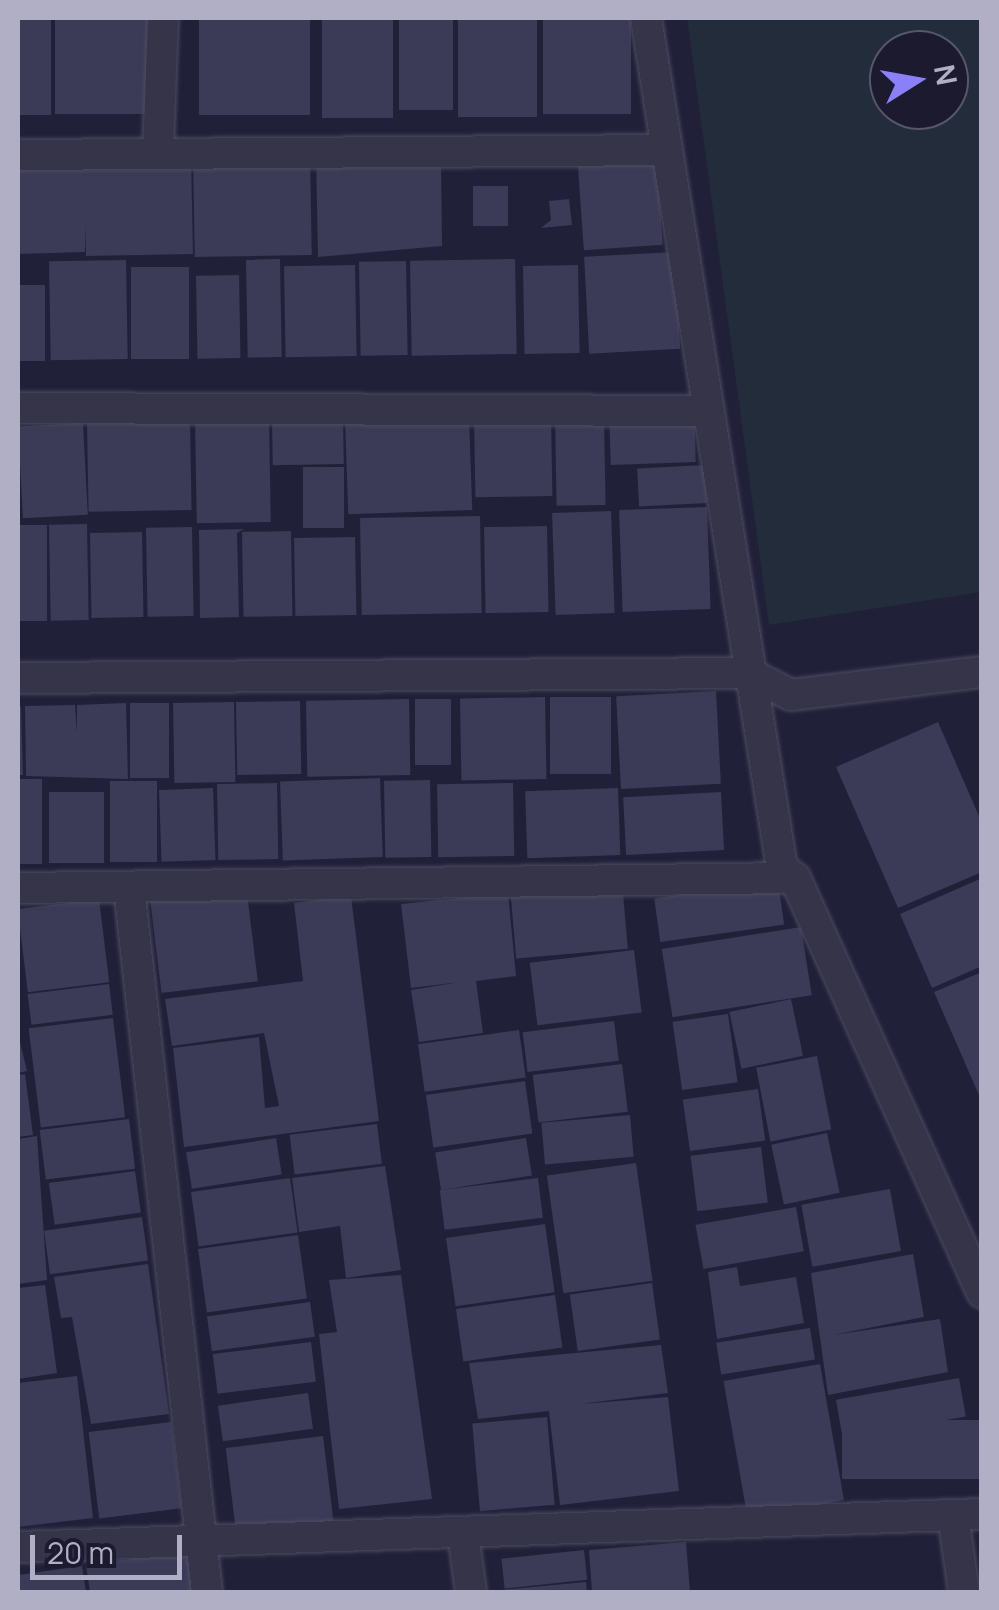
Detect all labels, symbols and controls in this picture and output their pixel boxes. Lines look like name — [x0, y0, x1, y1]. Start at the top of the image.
north arrow — [869, 30, 969, 130]
text: N — [926, 61, 967, 88]
scale bar — [35, 1515, 188, 1577]
text: 20 m — [47, 1532, 114, 1573]

